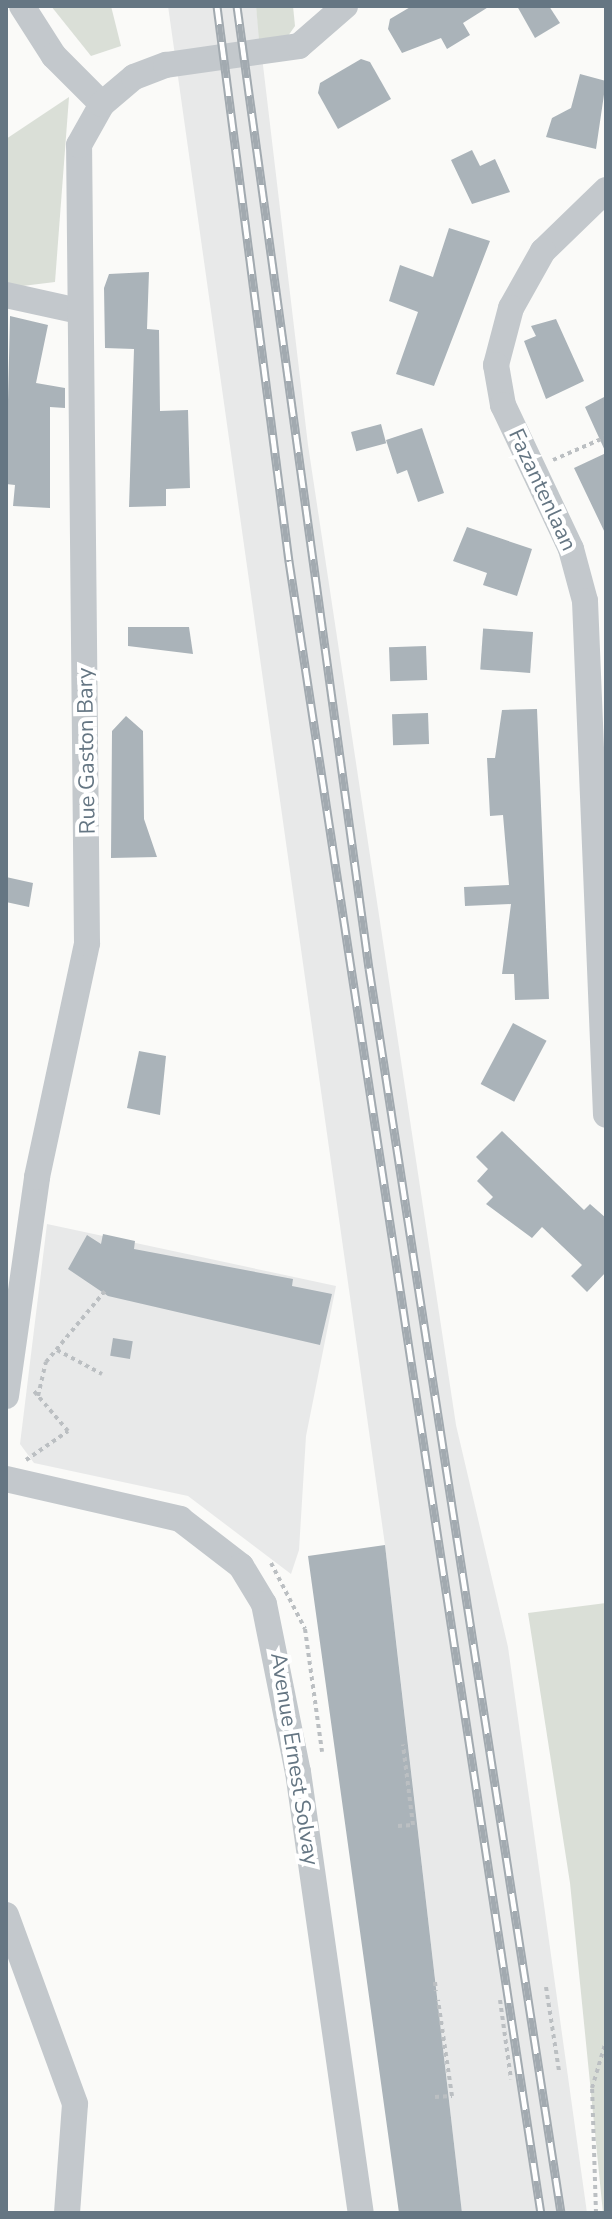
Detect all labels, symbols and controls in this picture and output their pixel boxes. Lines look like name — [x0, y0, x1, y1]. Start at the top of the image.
street label: Fazantenlaan — [502, 425, 582, 555]
street label: Rue Gaston Bary — [72, 667, 102, 835]
street label: Avenue Ernest Solvay — [264, 1651, 324, 1867]

